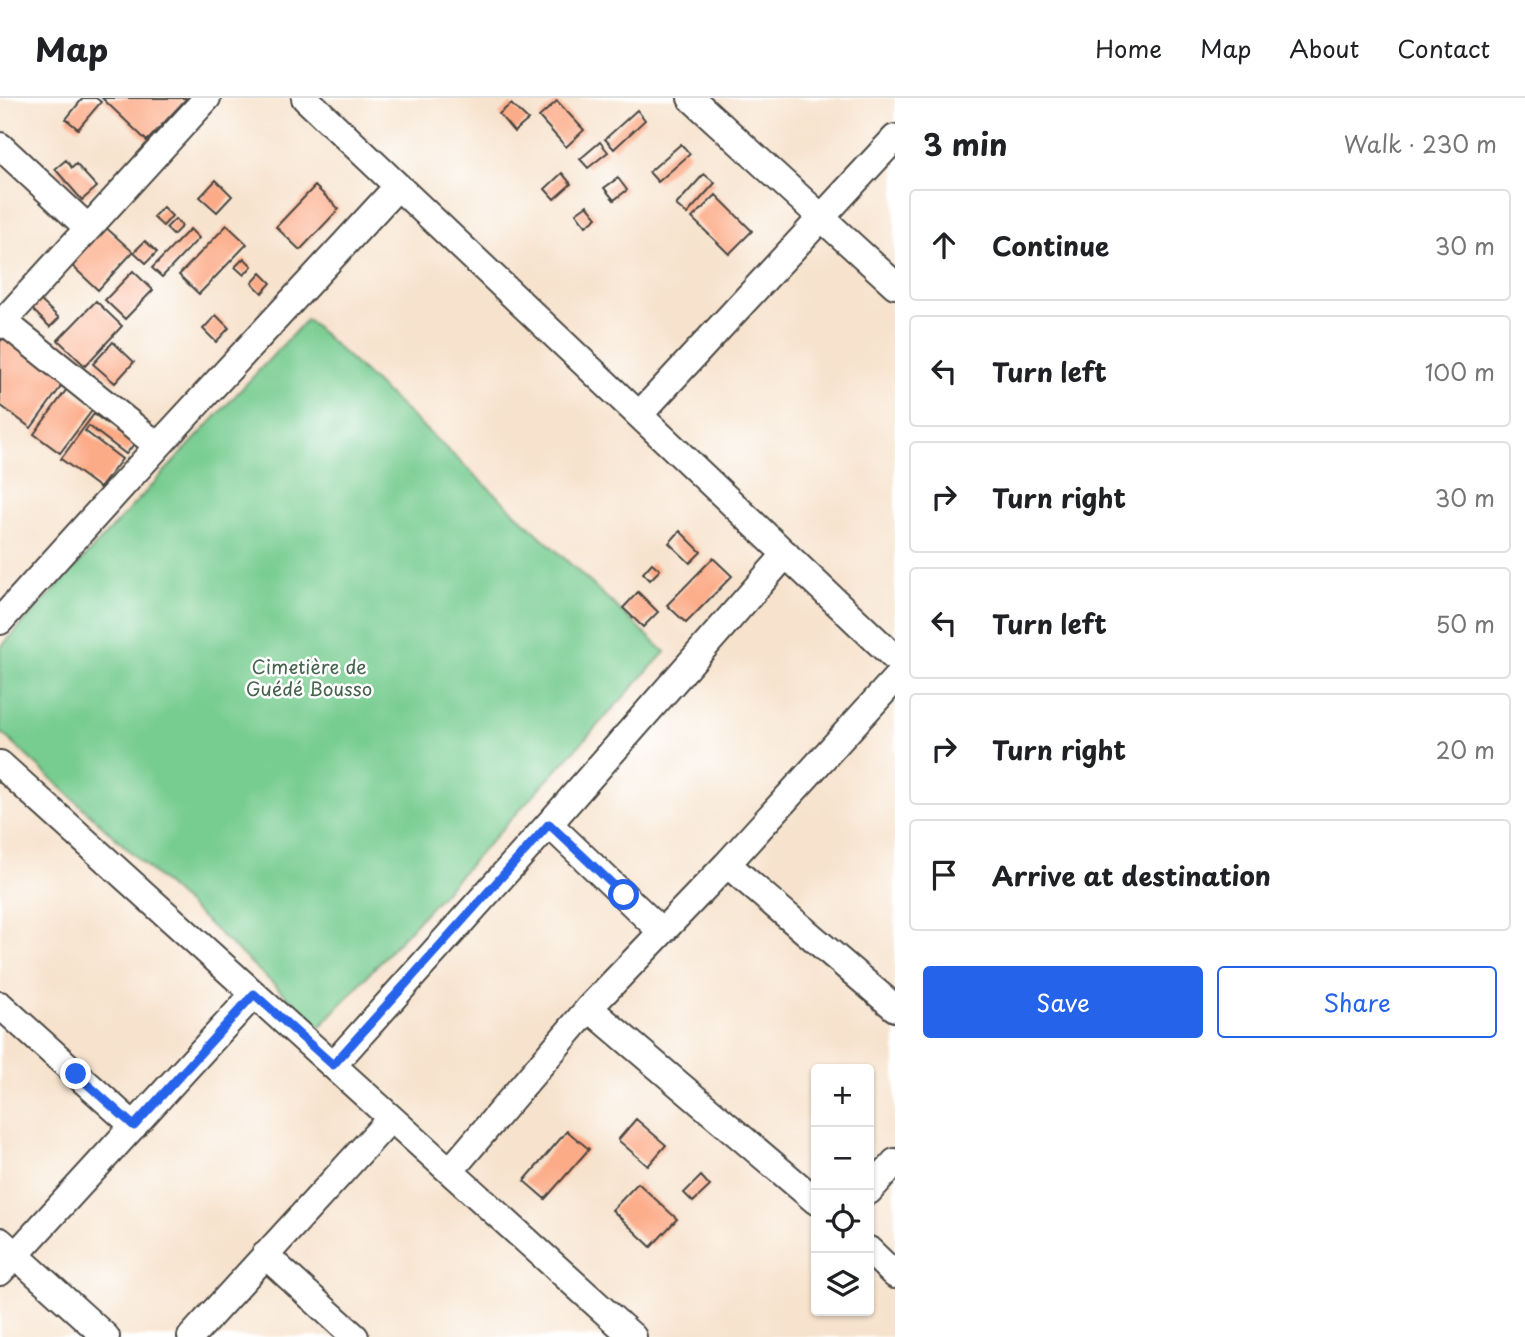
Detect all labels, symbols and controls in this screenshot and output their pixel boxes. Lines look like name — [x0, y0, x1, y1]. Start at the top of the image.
text: Map — [35, 23, 108, 73]
text: Home — [1095, 30, 1162, 66]
text: Map — [1200, 30, 1251, 66]
text: About — [1289, 30, 1359, 66]
text: Contact — [1397, 30, 1490, 66]
text: 3 min — [923, 121, 1008, 166]
text: Walk · 230 m — [1344, 126, 1497, 161]
icon: ahead — [925, 226, 963, 264]
text: Continue — [992, 226, 1109, 265]
text: 30 m — [1434, 228, 1495, 263]
icon: left — [925, 352, 963, 390]
text: Turn left — [992, 352, 1107, 391]
text: 100 m — [1425, 354, 1495, 389]
icon: right — [925, 478, 963, 516]
text: Turn right — [992, 478, 1126, 517]
text: 30 m — [1434, 480, 1495, 515]
icon: left — [925, 604, 963, 642]
text: Turn left — [992, 604, 1107, 643]
text: 50 m — [1435, 606, 1495, 641]
park label: Cimetière de Guédé Bousso — [246, 652, 372, 702]
icon: right — [925, 730, 963, 768]
text: Turn right — [992, 730, 1126, 769]
text: 20 m — [1436, 732, 1495, 767]
icon: arrive — [925, 856, 963, 894]
text: Arrive at destination — [992, 856, 1271, 895]
route start — [608, 879, 639, 910]
button: Save — [923, 966, 1203, 1038]
button: Share — [1217, 966, 1497, 1038]
route end — [60, 1058, 91, 1089]
map controls — [811, 1064, 874, 1316]
button: + — [811, 1064, 874, 1127]
button: − — [811, 1127, 874, 1190]
button: locate — [811, 1190, 874, 1253]
button: layers — [811, 1253, 874, 1316]

